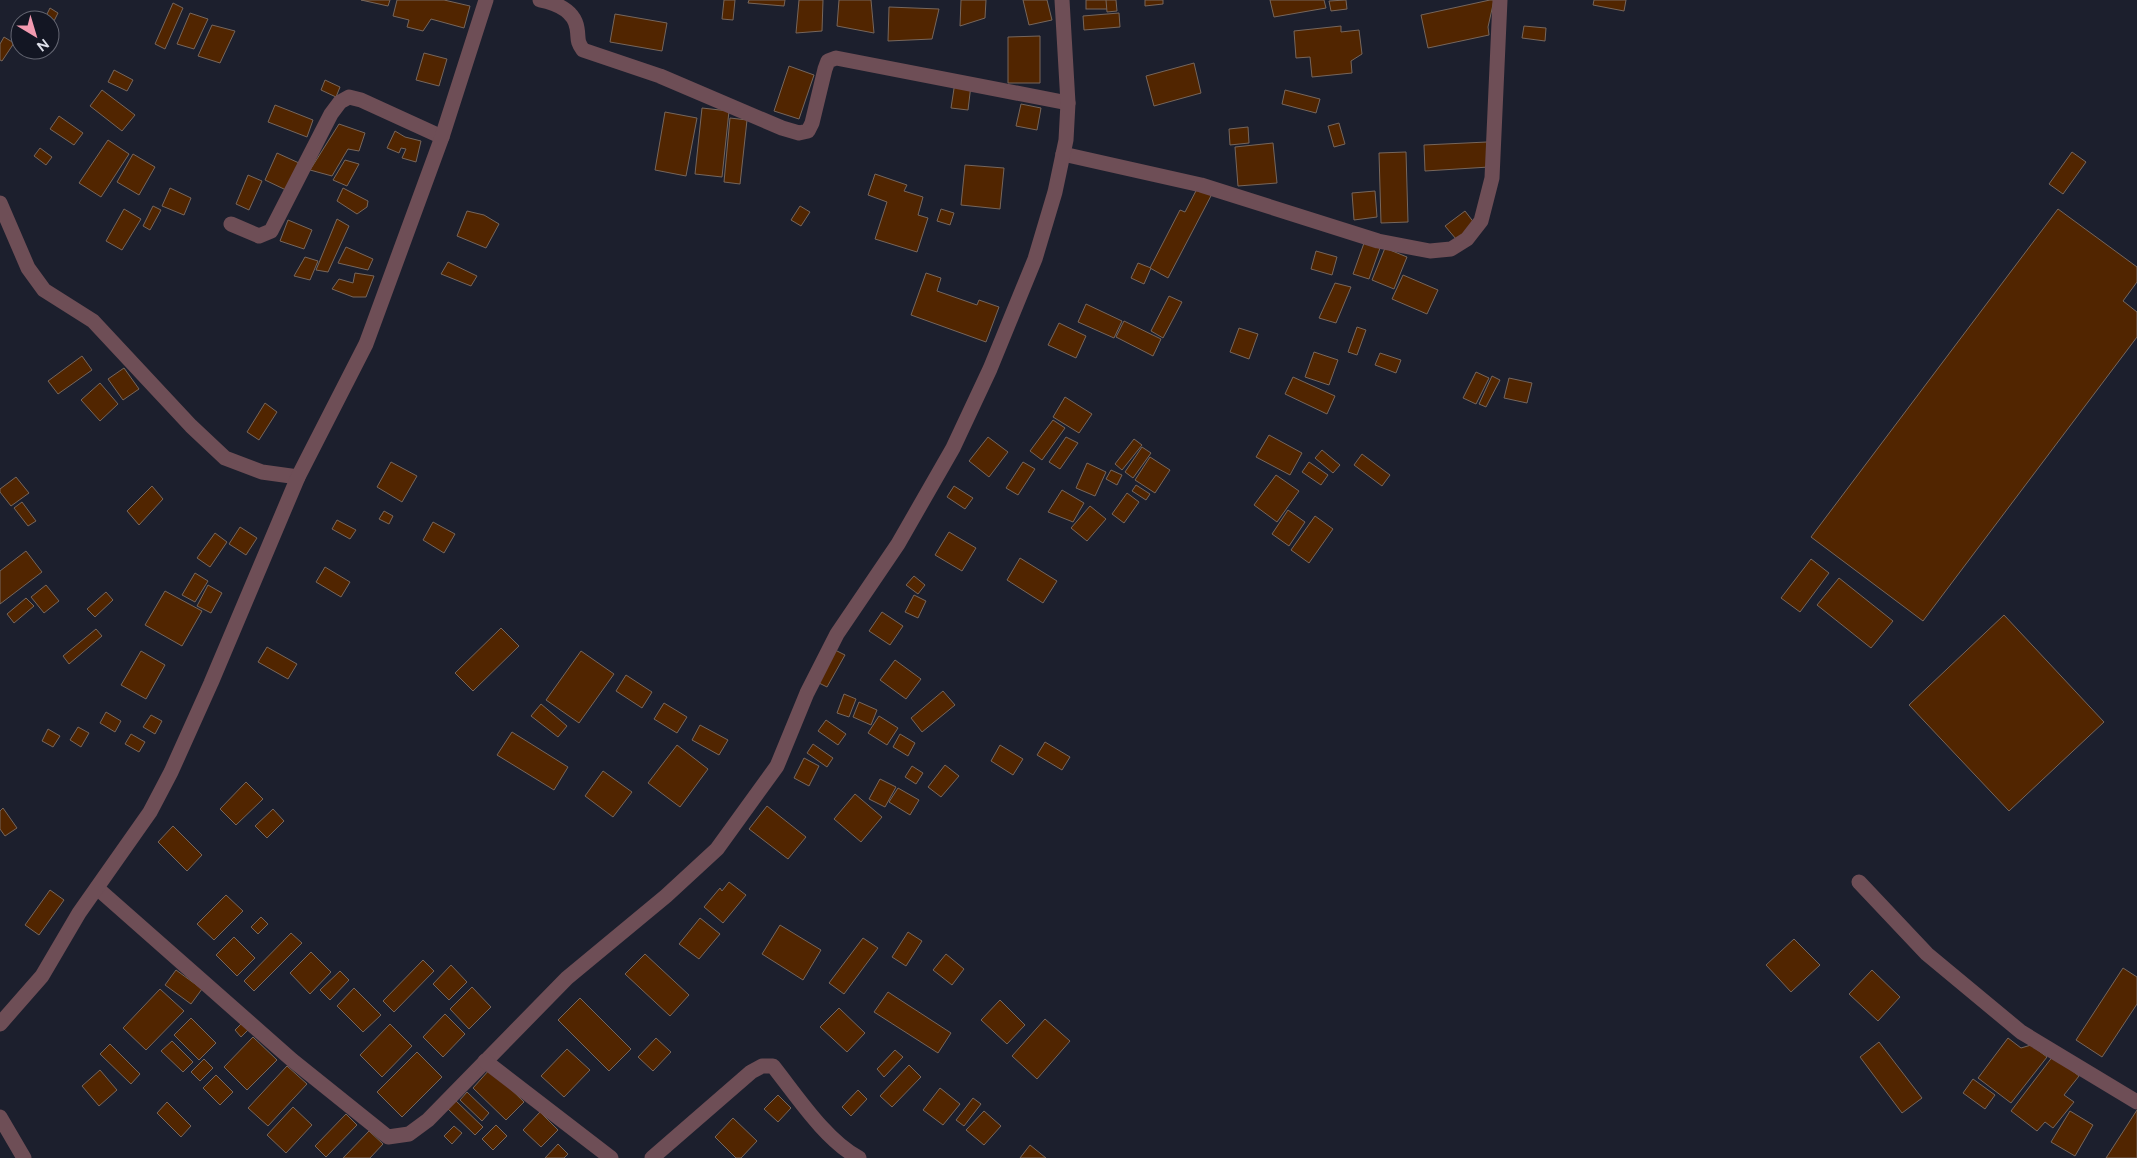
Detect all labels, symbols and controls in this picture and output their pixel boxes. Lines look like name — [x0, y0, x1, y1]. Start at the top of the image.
north arrow — [10, 10, 60, 60]
text: N — [33, 35, 52, 55]

